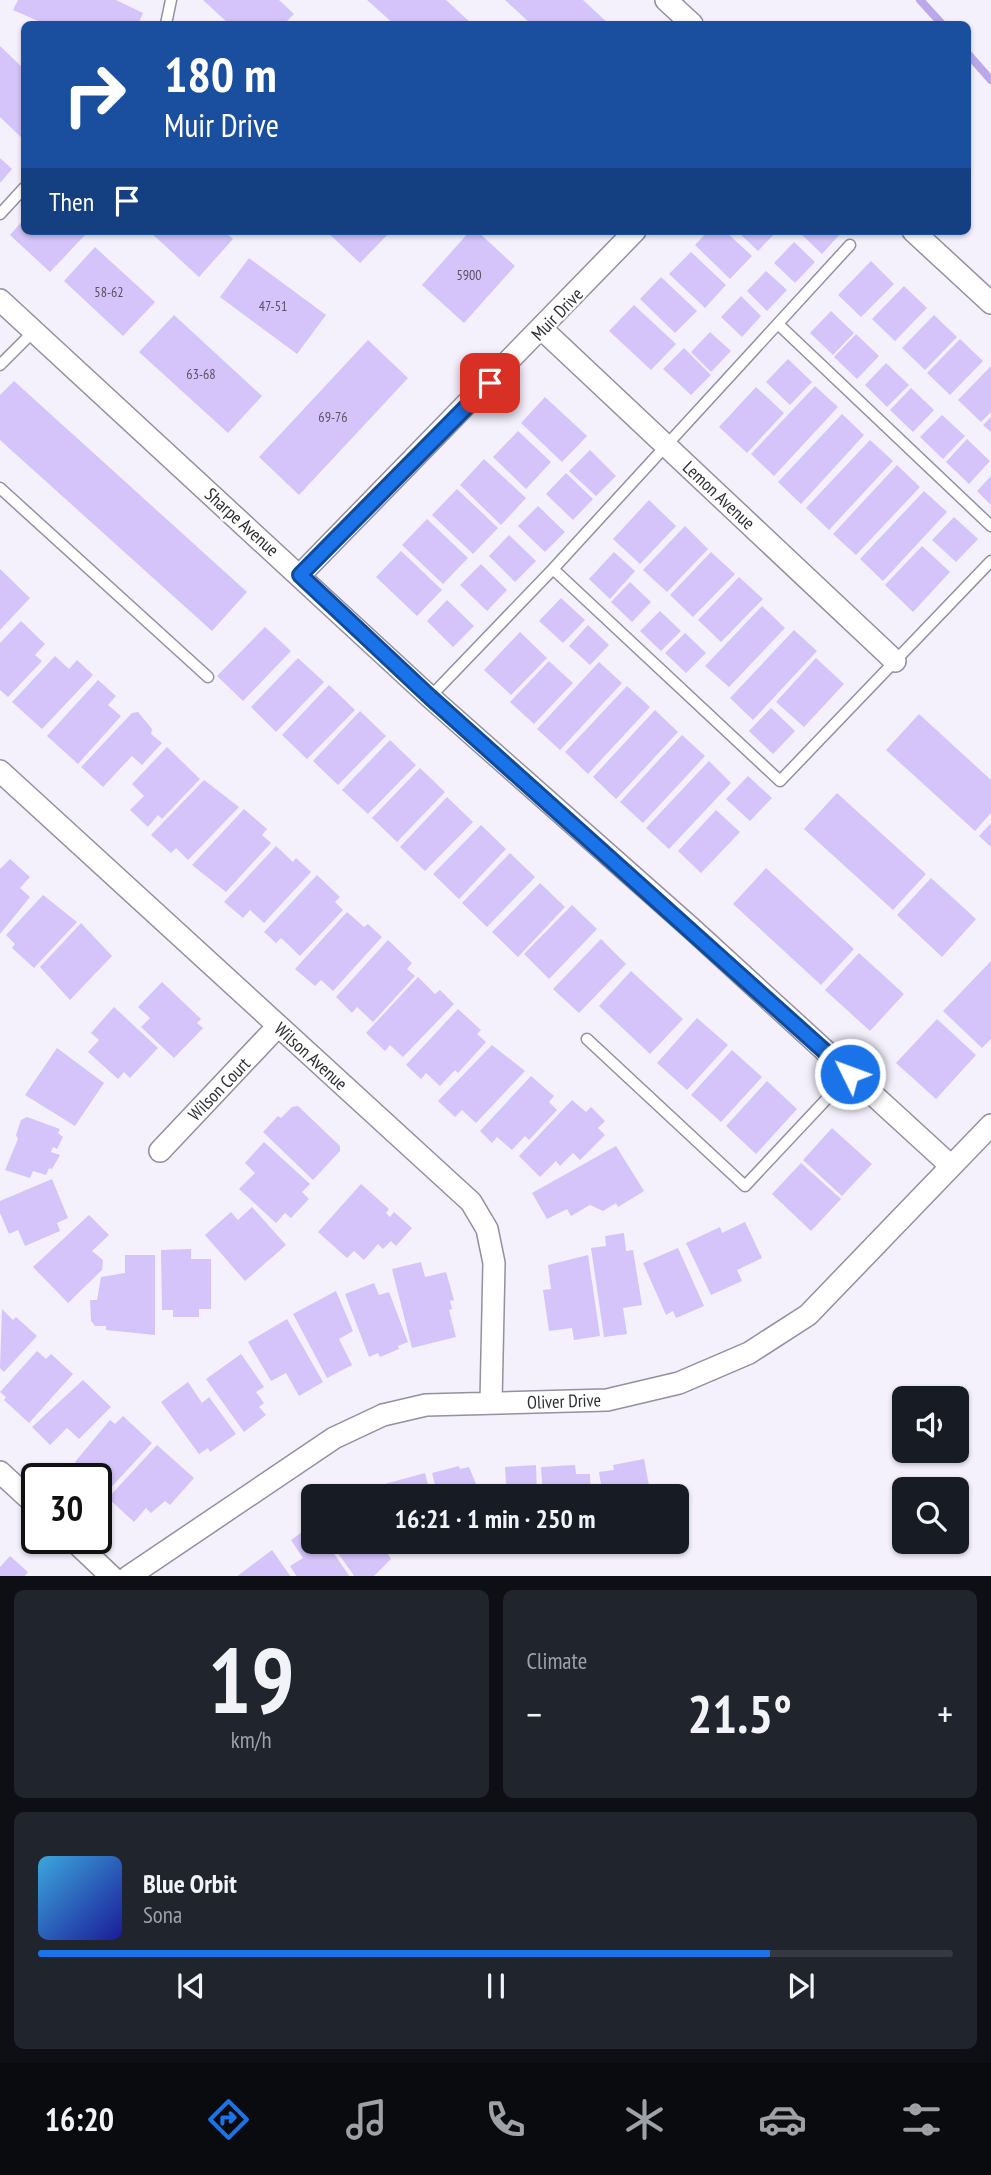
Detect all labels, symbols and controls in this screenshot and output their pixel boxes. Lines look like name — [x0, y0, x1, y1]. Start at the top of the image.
text: 180 m — [164, 42, 277, 106]
icon: right — [49, 49, 140, 140]
text: Muir Drive — [164, 104, 279, 146]
icon: arrive — [108, 182, 146, 220]
text: Then — [49, 185, 94, 218]
house number: 5900 — [456, 266, 482, 284]
house number: 58-62 — [94, 283, 124, 301]
street label: Muir Drive — [526, 283, 588, 345]
house number: 47-51 — [259, 297, 287, 315]
pin — [460, 353, 520, 413]
icon: arrive — [471, 364, 509, 402]
house number: 63-68 — [186, 365, 216, 383]
house number: 69-76 — [318, 408, 348, 426]
street label: Lemon Avenue — [678, 456, 760, 534]
street label: Sharpe Avenue — [200, 483, 284, 561]
street label: Wilson Avenue — [270, 1017, 352, 1095]
position arrow — [813, 1037, 887, 1111]
street label: Wilson Court — [183, 1052, 255, 1126]
map controls — [892, 1386, 969, 1554]
button: sound — [892, 1386, 969, 1463]
street label: Oliver Drive — [527, 1388, 601, 1414]
speed limit sign: 30 — [21, 1463, 112, 1554]
button: search — [892, 1477, 969, 1554]
text: 16:21 · 1 min · 250 m — [395, 1502, 595, 1535]
text: 19 — [208, 1620, 295, 1738]
text: Climate — [527, 1646, 587, 1675]
text: 21.5° — [687, 1680, 792, 1747]
text: − — [527, 1689, 542, 1738]
text: + — [937, 1689, 953, 1738]
text: km/h — [231, 1725, 272, 1754]
text: Blue Orbit — [143, 1867, 237, 1900]
text: Sona — [143, 1900, 182, 1929]
icon: previous — [172, 1967, 210, 2005]
icon: pause — [477, 1967, 515, 2005]
icon: next — [782, 1967, 820, 2005]
icon: directions — [204, 2095, 253, 2144]
icon: music — [342, 2095, 391, 2144]
icon: phone — [481, 2095, 530, 2144]
icon: climate — [620, 2095, 669, 2144]
icon: car — [758, 2095, 807, 2144]
icon: filters — [897, 2095, 946, 2144]
text: 16:20 — [45, 2098, 114, 2140]

